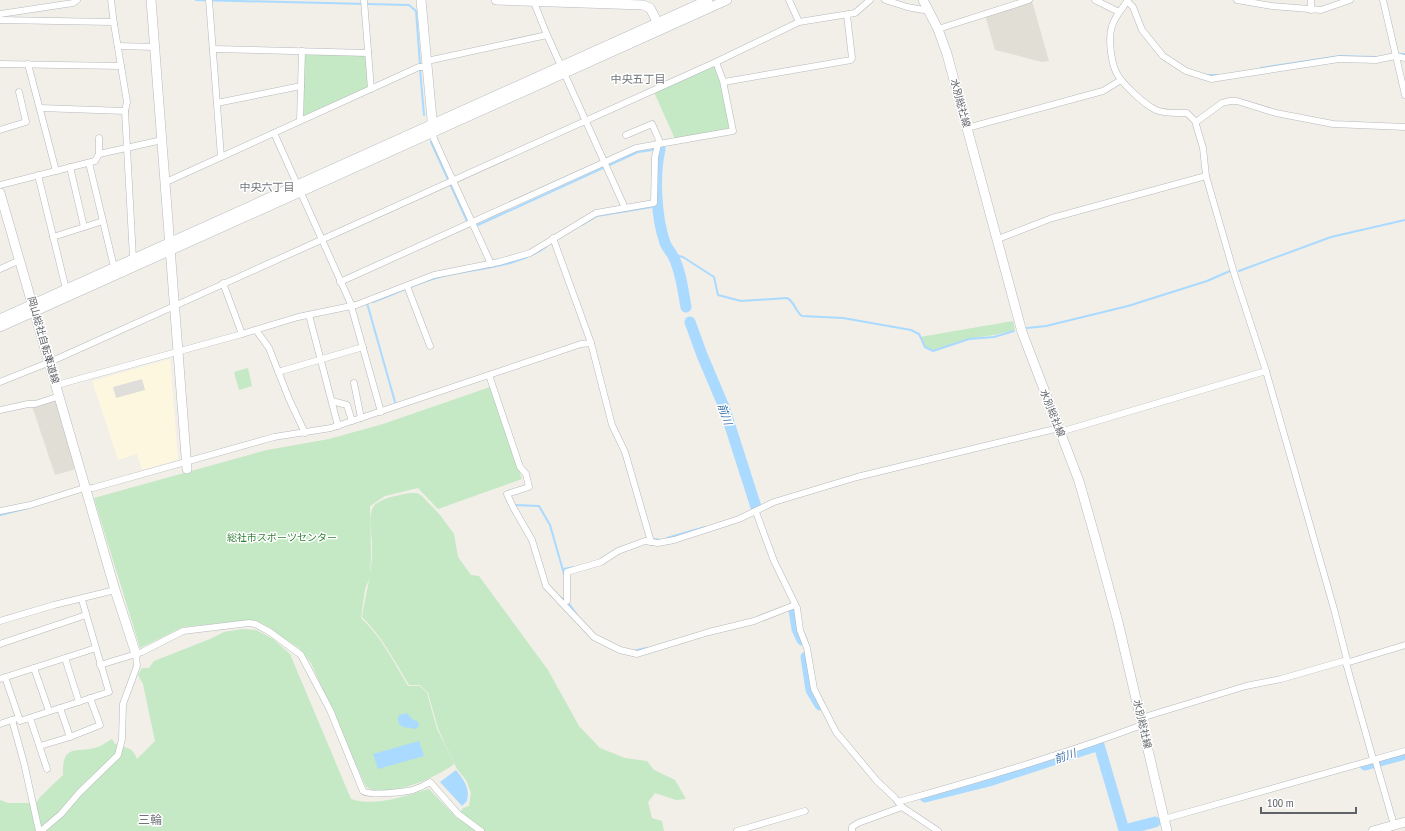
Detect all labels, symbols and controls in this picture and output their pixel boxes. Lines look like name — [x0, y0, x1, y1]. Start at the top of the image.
district label: 中央五丁目 — [611, 72, 666, 86]
street label: 水別総社線 — [948, 77, 973, 129]
district label: 中央六丁目 — [240, 180, 295, 194]
street label: 岡山総社自転車道線 — [25, 295, 62, 385]
street label: 水別総社線 — [1037, 388, 1068, 439]
water label: 前川 — [715, 401, 736, 428]
park label: 総社市スポーツセンター — [227, 531, 337, 544]
street label: 水別総社線 — [1131, 698, 1154, 750]
water label: 前川 — [1052, 746, 1079, 766]
scale bar — [1261, 789, 1356, 815]
text: 100 m — [1267, 795, 1294, 810]
district label: 三輪 — [138, 812, 162, 827]

